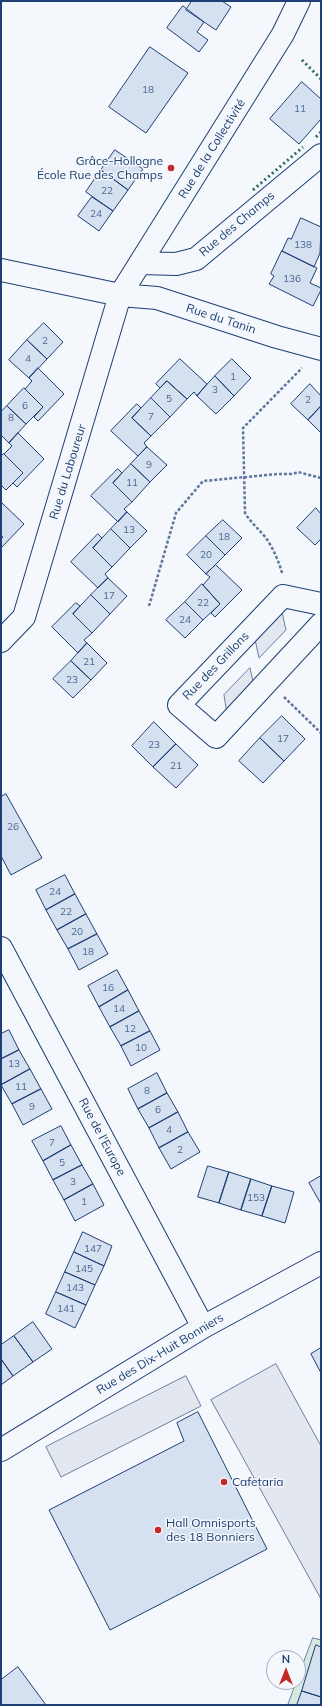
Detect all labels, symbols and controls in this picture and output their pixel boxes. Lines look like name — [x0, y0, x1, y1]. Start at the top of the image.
house number: 18 — [142, 84, 154, 96]
street label: Rue de la Collectivité — [175, 97, 249, 201]
house number: 11 — [294, 103, 306, 115]
place label: Grâce-Hollogne École Rue des Champs — [37, 154, 163, 182]
marker: Grâce-Hollogne École Rue des Champs — [166, 163, 176, 173]
house number: 22 — [101, 185, 113, 197]
street label: Rue des Champs — [196, 188, 278, 260]
house number: 24 — [90, 208, 102, 220]
house number: 138 — [294, 239, 312, 251]
house number: 136 — [283, 273, 301, 285]
street label: Rue du Tanin — [184, 301, 258, 337]
house number: 2 — [42, 335, 48, 347]
house number: 4 — [25, 353, 31, 365]
house number: 1 — [230, 371, 236, 383]
house number: 3 — [212, 384, 218, 396]
house number: 5 — [166, 393, 172, 405]
house number: 2 — [305, 394, 311, 406]
house number: 6 — [22, 400, 28, 412]
house number: 7 — [148, 411, 154, 423]
house number: 8 — [8, 412, 14, 424]
street label: Rue du Laboureur — [47, 423, 89, 521]
house number: 9 — [146, 459, 152, 471]
house number: 11 — [126, 477, 138, 489]
house number: 13 — [123, 524, 135, 536]
house number: 18 — [218, 531, 230, 543]
house number: 20 — [200, 549, 212, 561]
house number: 17 — [103, 590, 115, 602]
house number: 22 — [197, 597, 209, 609]
house number: 24 — [179, 614, 191, 626]
street label: Rue des Grillons — [180, 629, 252, 703]
house number: 21 — [83, 656, 95, 668]
house number: 23 — [66, 674, 78, 686]
house number: 17 — [277, 733, 289, 745]
house number: 23 — [148, 739, 160, 751]
house number: 21 — [170, 760, 182, 772]
house number: 26 — [7, 821, 19, 833]
house number: 24 — [49, 886, 61, 898]
house number: 22 — [60, 906, 72, 918]
house number: 20 — [71, 926, 83, 938]
house number: 18 — [82, 946, 94, 958]
house number: 16 — [102, 982, 114, 994]
house number: 14 — [113, 1003, 125, 1015]
house number: 12 — [124, 1023, 136, 1035]
house number: 10 — [135, 1042, 147, 1054]
house number: 13 — [8, 1058, 20, 1070]
house number: 11 — [15, 1081, 27, 1093]
house number: 8 — [144, 1085, 150, 1097]
street label: Rue de l'Europe — [75, 1096, 129, 1178]
house number: 9 — [29, 1101, 35, 1113]
house number: 6 — [155, 1104, 161, 1116]
house number: 4 — [166, 1124, 172, 1136]
house number: 7 — [49, 1137, 55, 1149]
house number: 2 — [177, 1144, 183, 1156]
house number: 5 — [59, 1157, 65, 1169]
house number: 3 — [70, 1176, 76, 1188]
house number: 153 — [247, 1192, 265, 1204]
house number: 1 — [81, 1196, 87, 1208]
house number: 147 — [84, 1243, 102, 1255]
house number: 145 — [75, 1263, 93, 1275]
house number: 143 — [66, 1282, 84, 1294]
house number: 141 — [57, 1303, 75, 1315]
street label: Rue des Dix-Huit Bonniers — [94, 1310, 226, 1398]
place label: Cafetaria — [232, 1475, 283, 1489]
marker: Cafetaria — [219, 1477, 229, 1487]
place label: Hall Omnisports des 18 Bonniers — [166, 1516, 256, 1544]
marker: Hall Omnisports des 18 Bonniers — [153, 1525, 163, 1535]
north arrow — [266, 1650, 306, 1690]
text: N — [282, 1652, 290, 1666]

